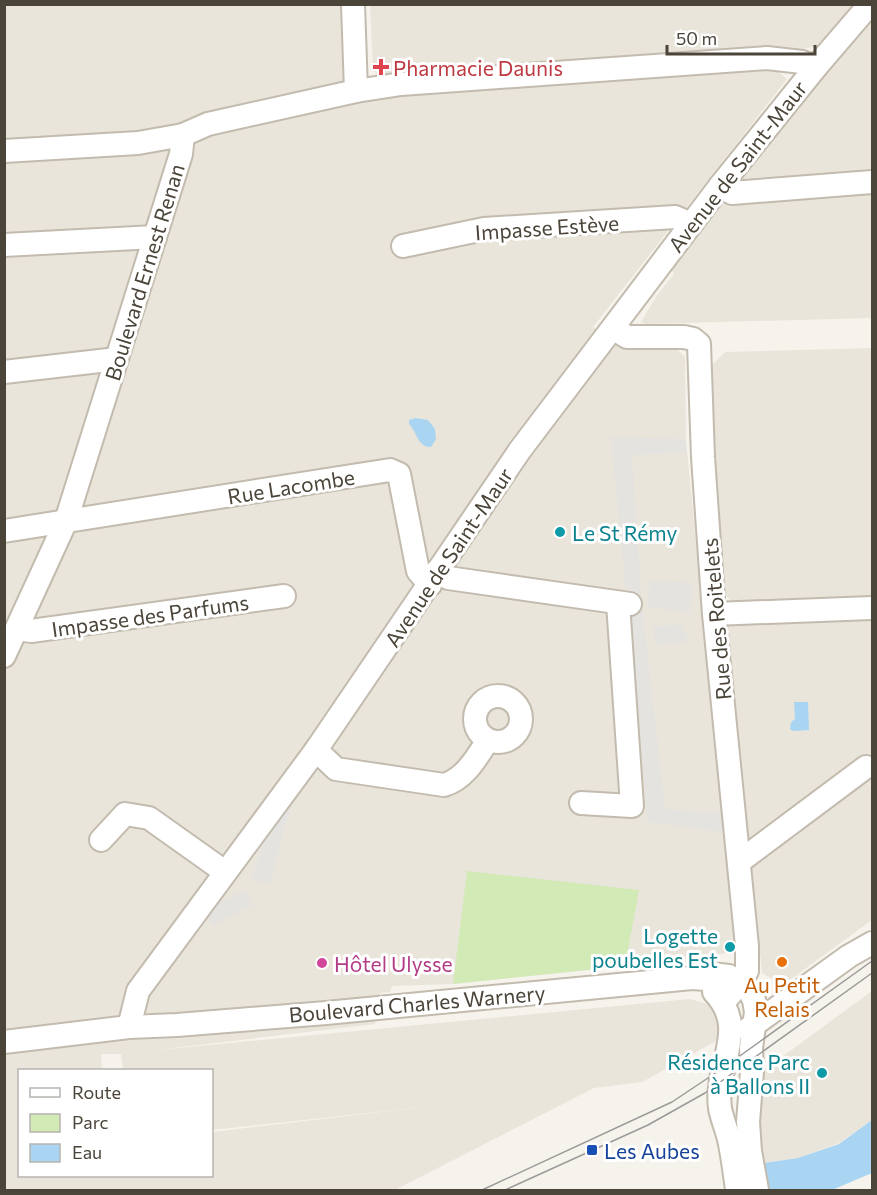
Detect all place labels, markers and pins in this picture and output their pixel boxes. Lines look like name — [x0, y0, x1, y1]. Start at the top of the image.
place label: Pharmacie Daunis — [393, 55, 563, 80]
marker: Pharmacie Daunis — [374, 60, 388, 74]
place label: Le St Rémy — [572, 520, 677, 545]
marker: Le St Rémy — [553, 525, 567, 539]
place label: Logette poubelles Est — [592, 923, 718, 972]
marker: Logette poubelles Est — [723, 940, 737, 954]
place label: Hôtel Ulysse — [334, 951, 453, 976]
marker: Au Petit Relais — [775, 955, 789, 969]
marker: Hôtel Ulysse — [315, 956, 329, 970]
place label: Au Petit Relais — [744, 972, 820, 1021]
place label: Résidence Parc à Ballons II — [667, 1049, 810, 1098]
marker: Résidence Parc à Ballons II — [815, 1066, 829, 1080]
place label: Les Aubes — [604, 1138, 700, 1163]
marker: Les Aubes — [585, 1143, 599, 1157]

